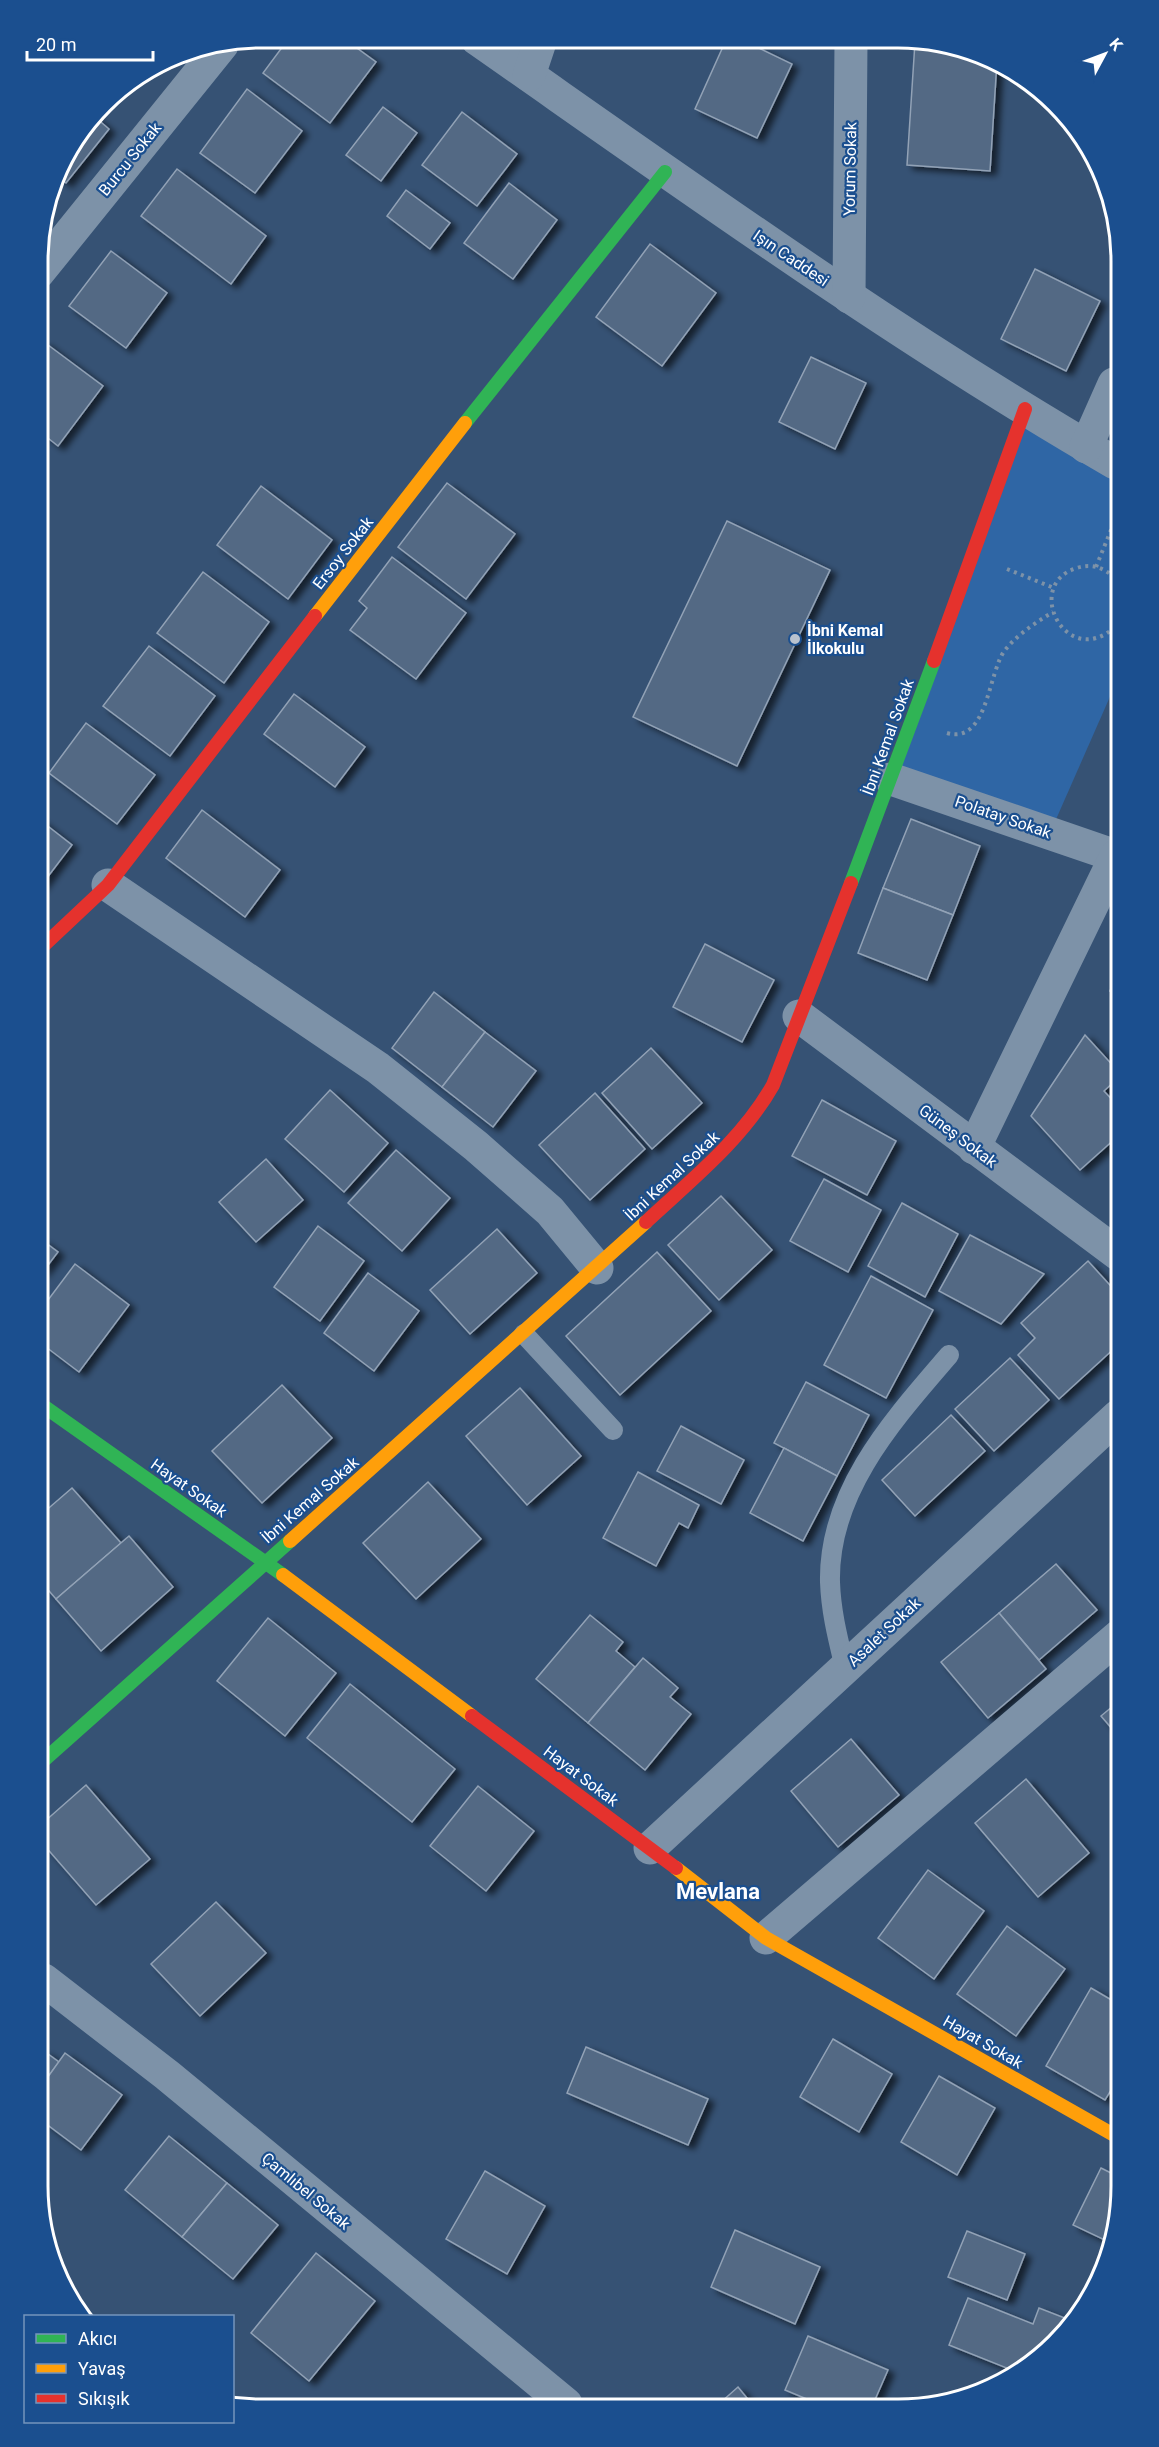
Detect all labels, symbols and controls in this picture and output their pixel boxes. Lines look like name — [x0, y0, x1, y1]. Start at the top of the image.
scale bar — [27, 24, 153, 62]
north arrow — [1075, 24, 1135, 84]
text: 20 m — [36, 34, 76, 55]
text: K — [1105, 34, 1127, 55]
street label: Burcu Sokak — [95, 118, 166, 199]
street label: Yorum Sokak — [840, 121, 860, 216]
street label: Işın Caddesi — [750, 226, 832, 290]
street label: Ersoy Sokak — [309, 512, 378, 593]
place label: İbni Kemal İlkokulu — [807, 621, 883, 658]
marker: İbni Kemal İlkokulu — [788, 632, 802, 646]
street label: İbni Kemal Sokak — [858, 675, 918, 798]
street label: Polatay Sokak — [952, 792, 1054, 843]
street label: Güneş Sokak — [915, 1100, 1001, 1172]
street label: İbni Kemal Sokak — [621, 1127, 724, 1225]
street label: İbni Kemal Sokak — [258, 1452, 363, 1547]
street label: Hayat Sokak — [147, 1455, 232, 1522]
street label: Asalet Sokak — [844, 1593, 925, 1671]
street label: Hayat Sokak — [540, 1742, 623, 1811]
district label: Mevlana — [676, 1879, 760, 1904]
street label: Hayat Sokak — [940, 2012, 1027, 2073]
street label: Çamlıbel Sokak — [258, 2148, 355, 2234]
legend — [24, 2315, 234, 2423]
text: Akıcı — [78, 2328, 117, 2349]
text: Yavaş — [78, 2358, 126, 2379]
text: Sıkışık — [78, 2388, 130, 2409]

